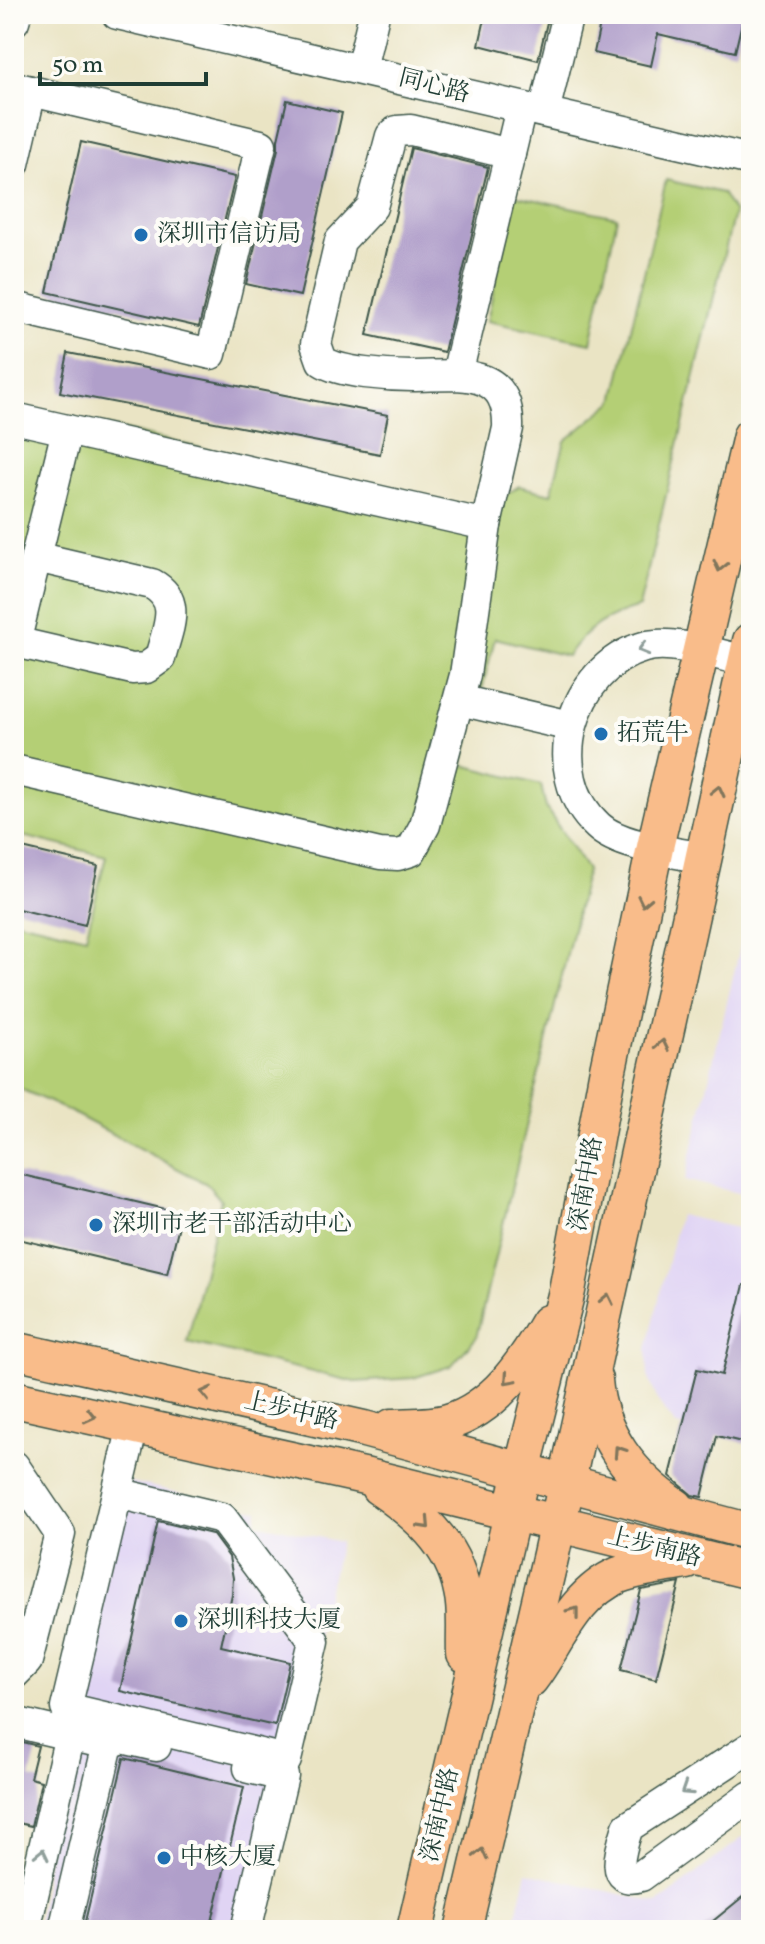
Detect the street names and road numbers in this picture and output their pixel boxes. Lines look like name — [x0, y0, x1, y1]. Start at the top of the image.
street label: 同心路 — [395, 62, 473, 112]
street label: 深南中路 — [562, 1134, 612, 1234]
street label: 上步中路 — [240, 1385, 342, 1439]
street label: 上步南路 — [603, 1520, 705, 1576]
street label: 深南中路 — [414, 1764, 468, 1866]

